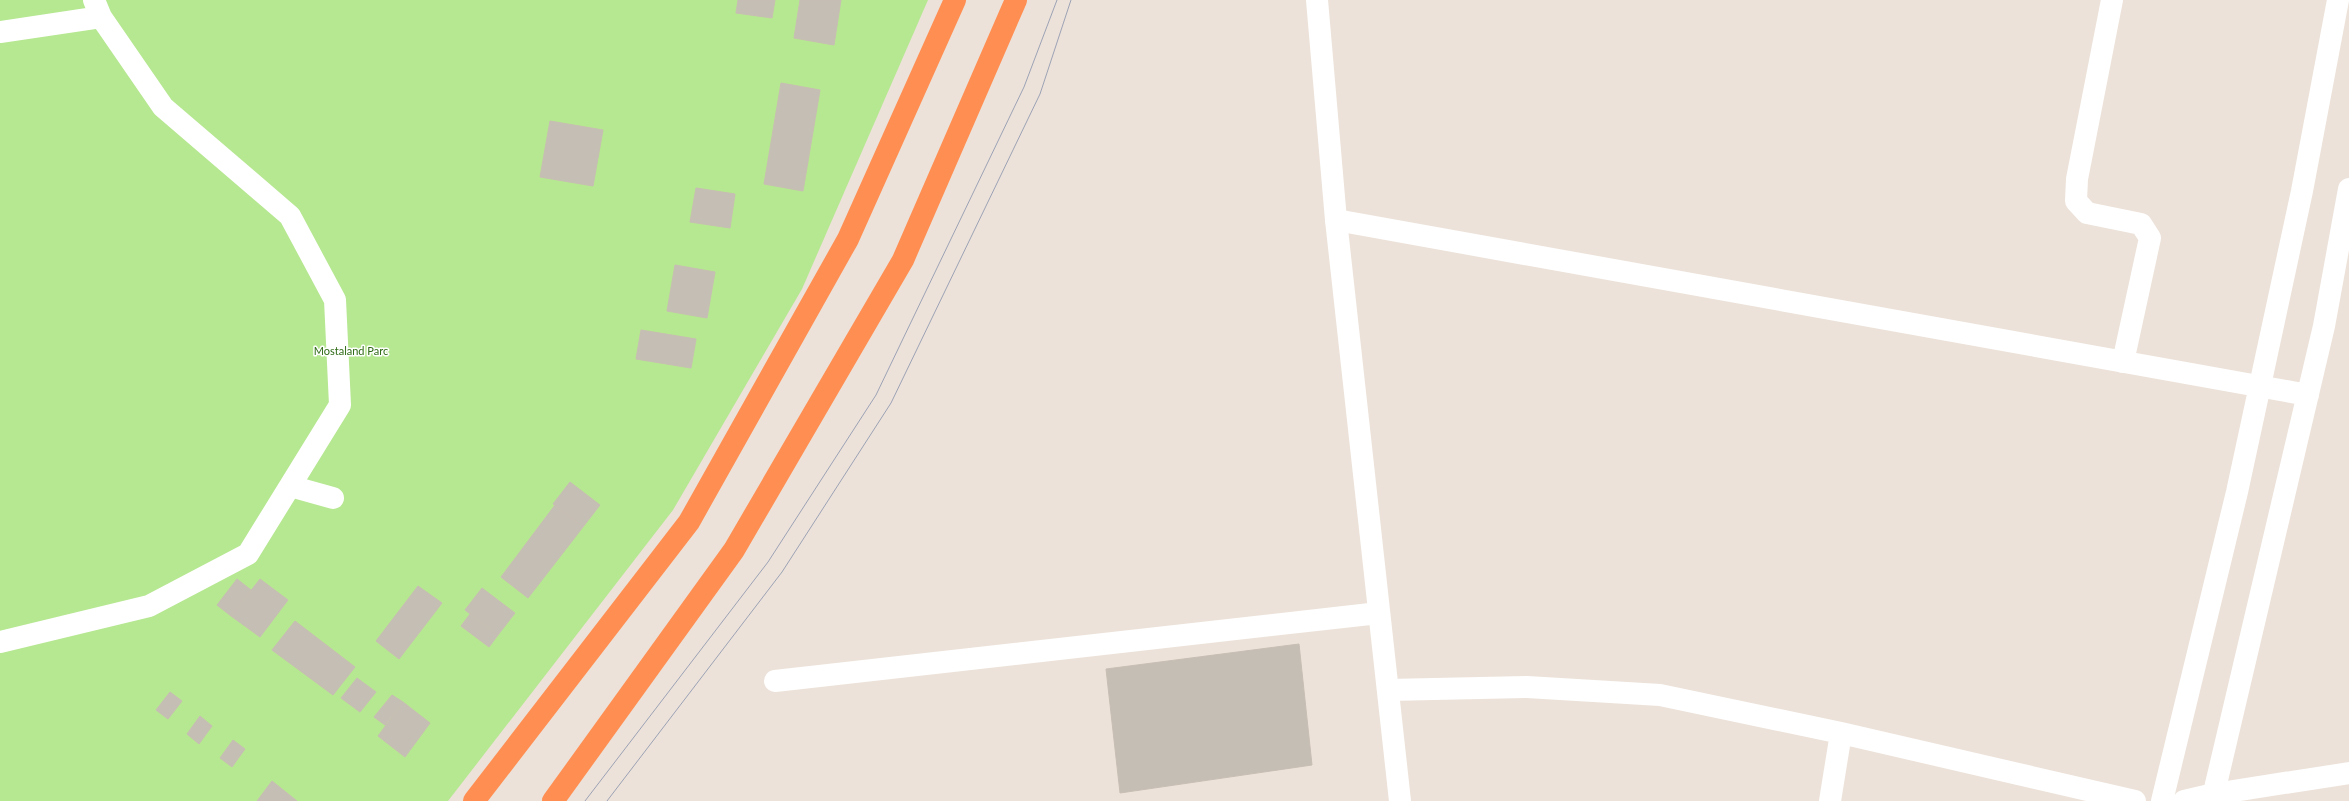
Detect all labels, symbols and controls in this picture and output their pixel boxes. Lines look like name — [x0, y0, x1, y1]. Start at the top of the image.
park label: Mostaland Parc — [314, 344, 388, 357]

